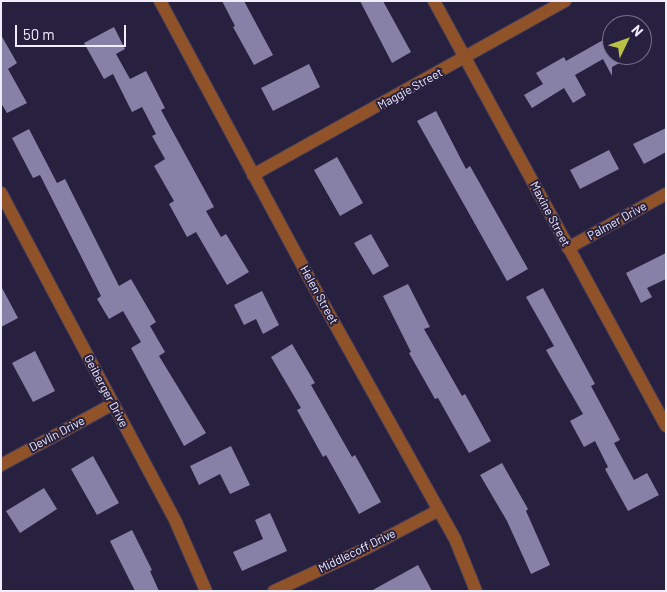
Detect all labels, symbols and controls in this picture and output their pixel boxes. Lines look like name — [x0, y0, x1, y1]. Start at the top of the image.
scale bar — [18, 15, 129, 47]
north arrow — [602, 15, 652, 65]
text: N — [628, 21, 647, 39]
text: 50 m — [23, 25, 55, 43]
street label: Maggie Street — [375, 65, 445, 113]
street label: Maxine Street — [527, 179, 573, 249]
street label: Palmer Drive — [585, 199, 649, 243]
street label: Helen Street — [297, 263, 341, 327]
street label: Geiberger Drive — [81, 352, 131, 430]
street label: Devlin Drive — [27, 413, 87, 455]
street label: Middlecoff Drive — [316, 526, 398, 576]

